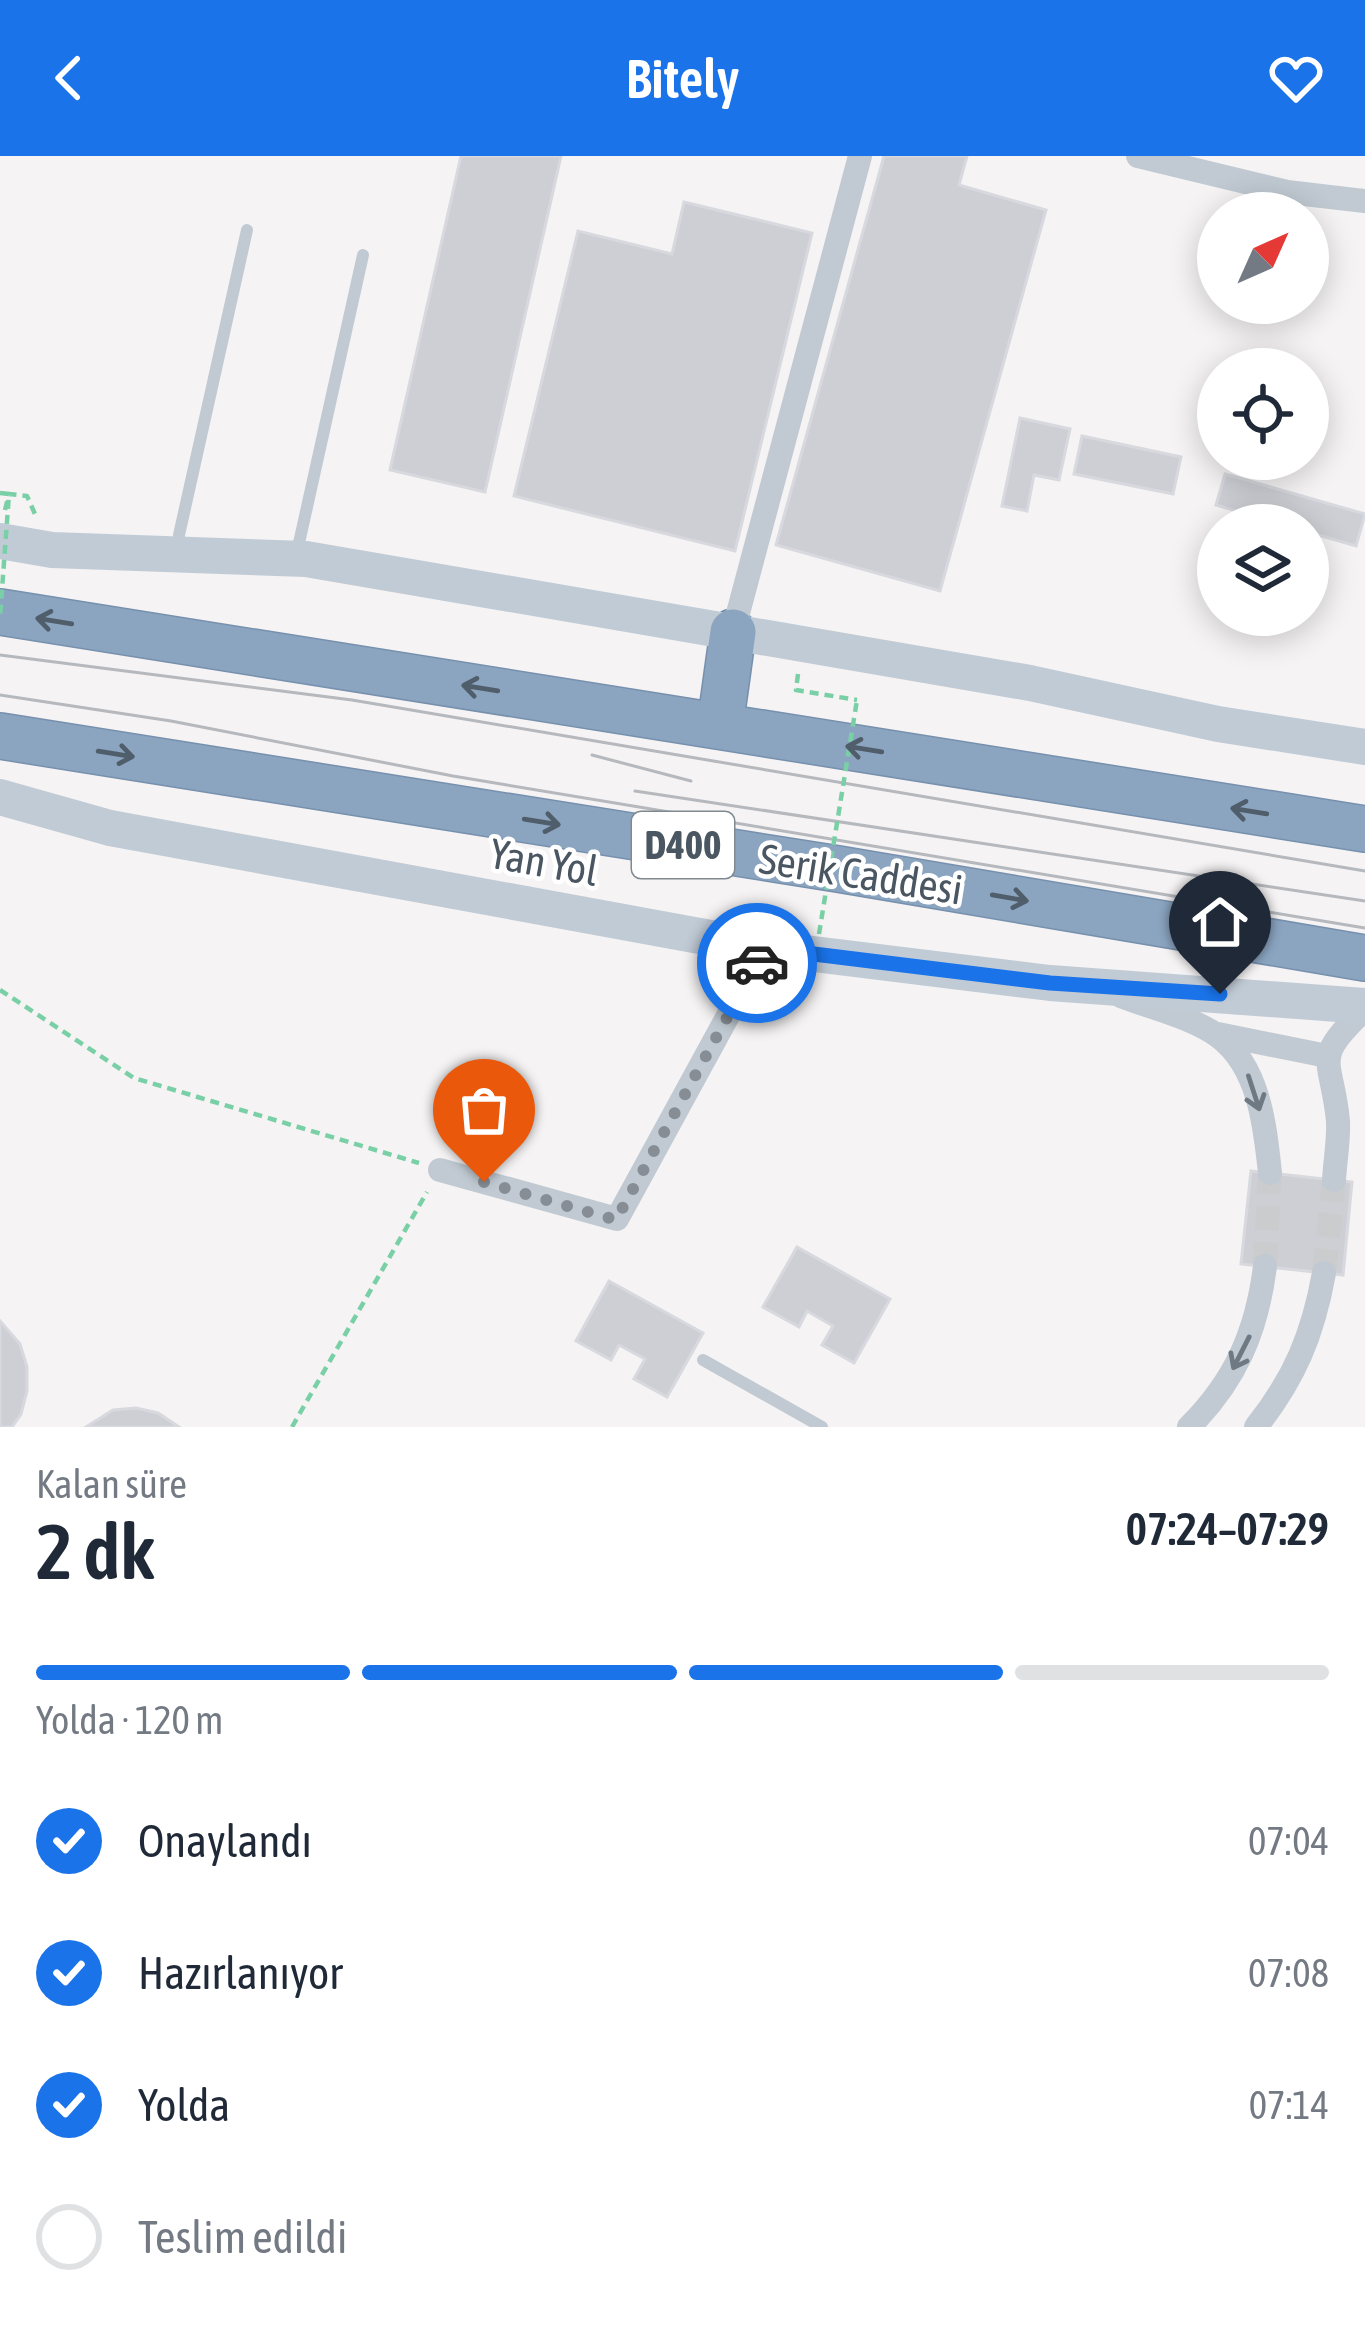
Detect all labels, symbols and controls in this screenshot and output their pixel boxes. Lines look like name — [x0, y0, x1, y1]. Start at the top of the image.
icon: back — [36, 45, 102, 111]
icon: heart — [1263, 45, 1329, 111]
text: Bitely — [626, 48, 739, 109]
north arrow — [1197, 192, 1329, 324]
map controls — [1197, 192, 1329, 636]
button: locate — [1197, 348, 1329, 480]
button: layers — [1197, 504, 1329, 636]
one-way arrow — [35, 608, 74, 631]
one-way arrow — [462, 676, 501, 699]
one-way arrow — [846, 737, 885, 760]
one-way arrow — [95, 744, 134, 767]
one-way arrow — [1231, 798, 1270, 821]
one-way arrow — [522, 812, 561, 835]
road number: D400 — [632, 812, 734, 878]
street label: Yan Yol — [486, 829, 602, 895]
street label: Serik Caddesi — [756, 834, 966, 914]
pin — [1169, 871, 1271, 994]
one-way arrow — [990, 888, 1029, 911]
icon: home — [1187, 889, 1253, 955]
courier — [697, 903, 817, 1023]
icon: car — [724, 930, 790, 996]
pin — [433, 1059, 535, 1182]
one-way arrow — [1245, 1073, 1267, 1111]
icon: bag — [451, 1077, 517, 1143]
one-way arrow — [1229, 1335, 1252, 1371]
text: Kalan süre — [36, 1462, 187, 1506]
text: 07:24–07:29 — [1126, 1503, 1329, 1555]
text: 2 dk — [36, 1506, 155, 1596]
text: Yolda · 120 m — [36, 1698, 223, 1742]
icon: check — [36, 1808, 102, 1874]
text: Onaylandı — [138, 1815, 312, 1867]
text: 07:04 — [1248, 1819, 1329, 1863]
icon: check — [36, 1940, 102, 2006]
text: Hazırlanıyor — [138, 1947, 342, 1999]
text: 07:08 — [1248, 1951, 1329, 1995]
icon: check — [36, 2072, 102, 2138]
text: Yolda — [138, 2079, 230, 2131]
text: 07:14 — [1249, 2083, 1329, 2127]
text: Teslim edildi — [138, 2211, 347, 2263]

